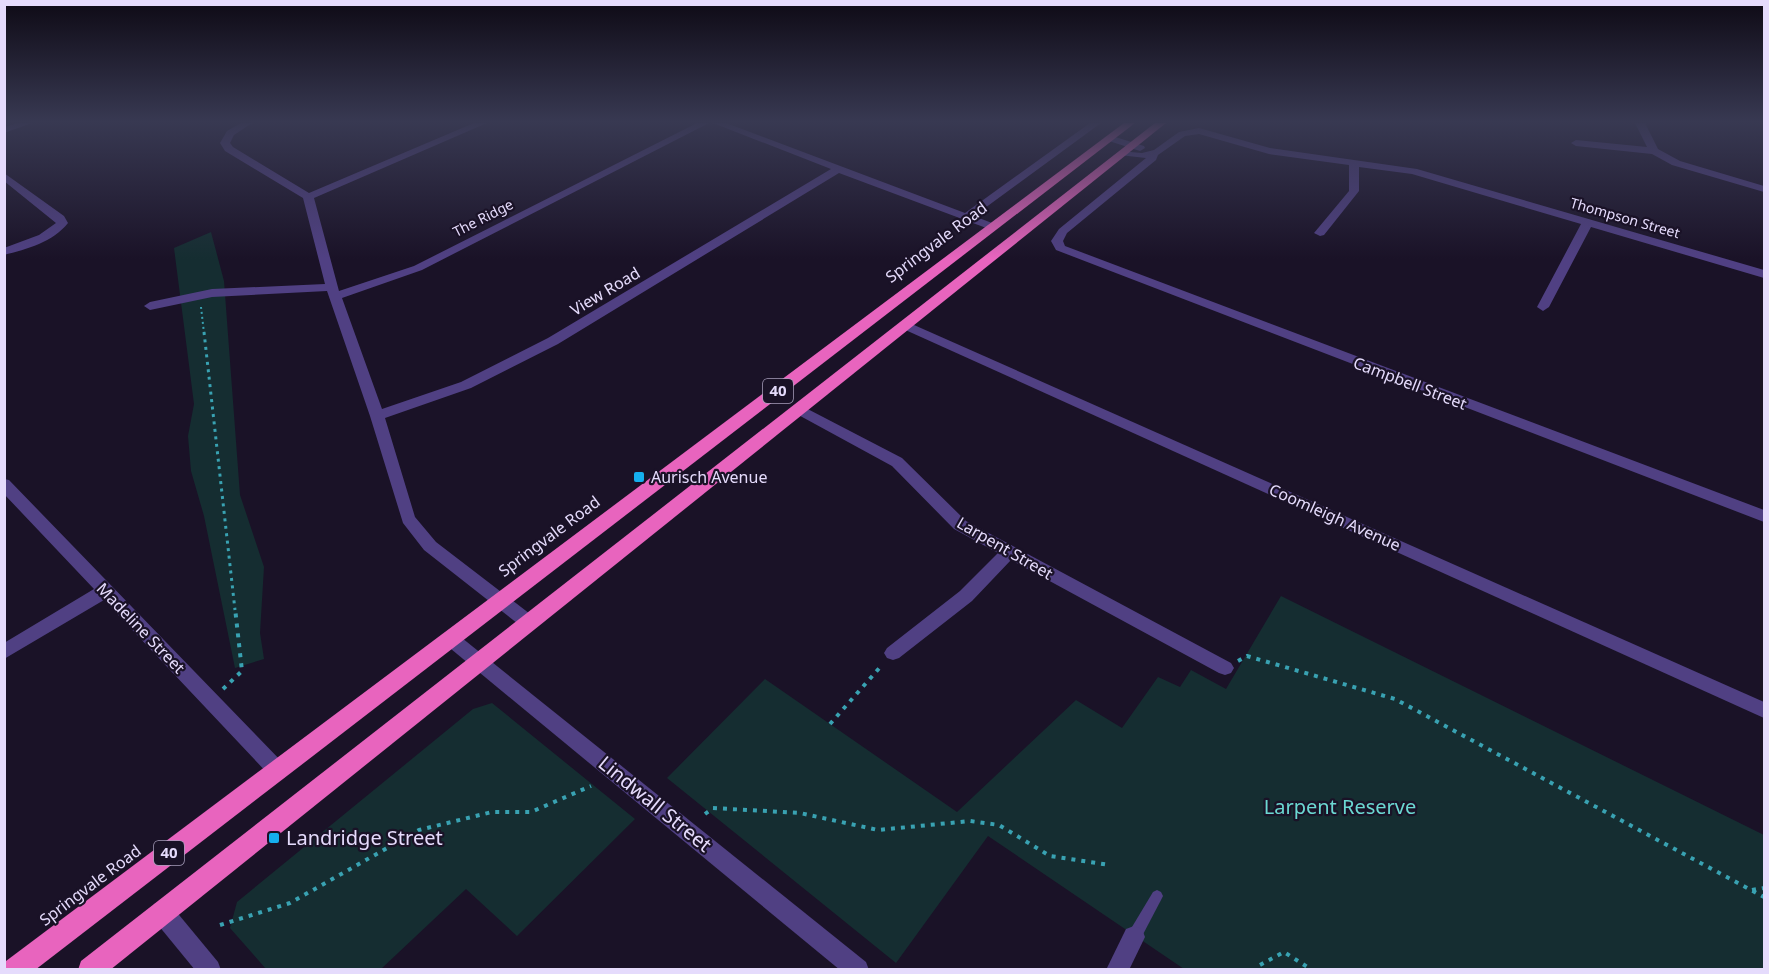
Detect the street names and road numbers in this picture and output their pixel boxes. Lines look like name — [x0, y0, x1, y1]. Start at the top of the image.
street label: Thompson Street — [1568, 193, 1682, 242]
street label: The Ridge — [449, 194, 516, 241]
street label: Springvale Road — [881, 197, 991, 287]
street label: View Road — [566, 262, 644, 320]
street label: Campbell Street — [1350, 351, 1470, 415]
road number: 40 — [763, 379, 793, 403]
street label: Coomleigh Avenue — [1266, 478, 1404, 556]
street label: Springvale Road — [494, 491, 604, 581]
street label: Larpent Street — [953, 512, 1057, 584]
street label: Madeline Street — [92, 578, 190, 678]
street label: Lindwall Street — [593, 750, 718, 858]
street label: Springvale Road — [35, 840, 145, 930]
road number: 40 — [154, 841, 184, 865]

